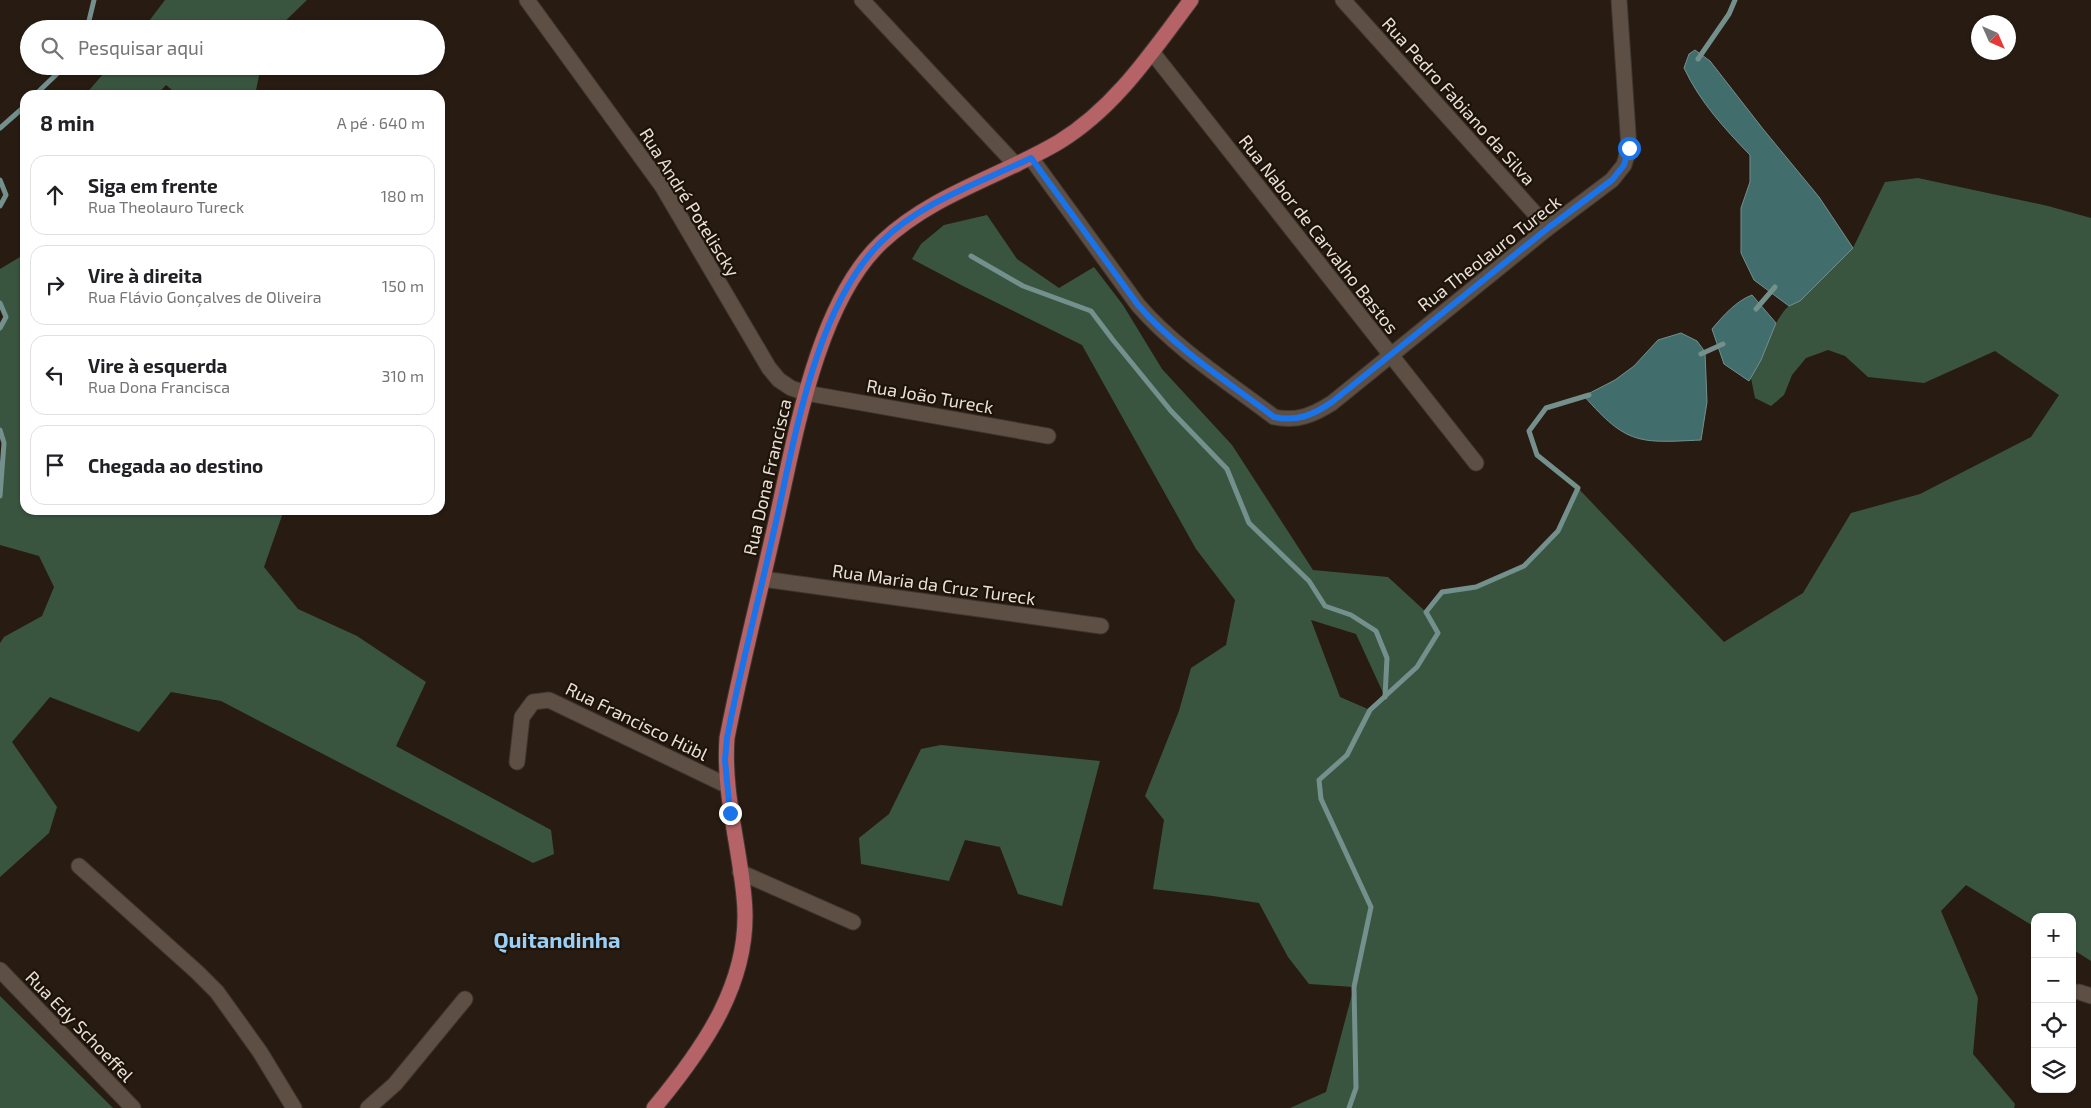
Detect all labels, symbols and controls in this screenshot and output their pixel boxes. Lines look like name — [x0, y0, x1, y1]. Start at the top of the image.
street label: Rua Pedro Fabiano da Silva — [1378, 12, 1540, 190]
north arrow — [1971, 15, 2016, 60]
search box — [20, 20, 445, 75]
icon: search — [38, 34, 66, 62]
text: Pesquisar aqui — [78, 36, 204, 59]
text: 8 min — [40, 110, 95, 135]
text: A pé · 640 m — [337, 113, 425, 132]
street label: Rua André Poteliscky — [635, 124, 745, 281]
street label: Rua Nabor de Carvalho Bastos — [1234, 130, 1404, 338]
route start — [1618, 137, 1641, 160]
text: Siga em frente — [88, 174, 218, 197]
icon: ahead — [41, 181, 69, 209]
text: 180 m — [381, 186, 424, 205]
street label: Rua Theolauro Tureck — [1413, 190, 1565, 316]
text: Rua Theolauro Tureck — [88, 197, 244, 216]
text: Vire à direita — [88, 264, 202, 287]
icon: right — [41, 271, 69, 299]
text: 150 m — [382, 276, 424, 295]
text: Rua Flávio Gonçalves de Oliveira — [88, 287, 322, 306]
text: Vire à esquerda — [88, 354, 227, 377]
icon: left — [41, 361, 69, 389]
text: 310 m — [382, 366, 424, 385]
street label: Rua João Tureck — [865, 374, 995, 418]
text: Rua Dona Francisca — [88, 377, 230, 396]
street label: Rua Dona Francisca — [738, 397, 796, 557]
icon: arrive — [41, 451, 69, 479]
text: Chegada ao destino — [88, 454, 263, 477]
street label: Rua Maria da Cruz Tureck — [831, 559, 1037, 609]
street label: Rua Francisco Hübl — [562, 677, 712, 765]
route end — [719, 802, 742, 825]
map controls — [2031, 913, 2076, 1093]
button: + — [2031, 913, 2076, 958]
district label: Quitandinha — [493, 926, 621, 953]
button: − — [2031, 958, 2076, 1003]
street label: Rua Edy Schoeffel — [21, 966, 139, 1087]
button: locate — [2031, 1003, 2076, 1048]
button: layers — [2031, 1048, 2076, 1093]

